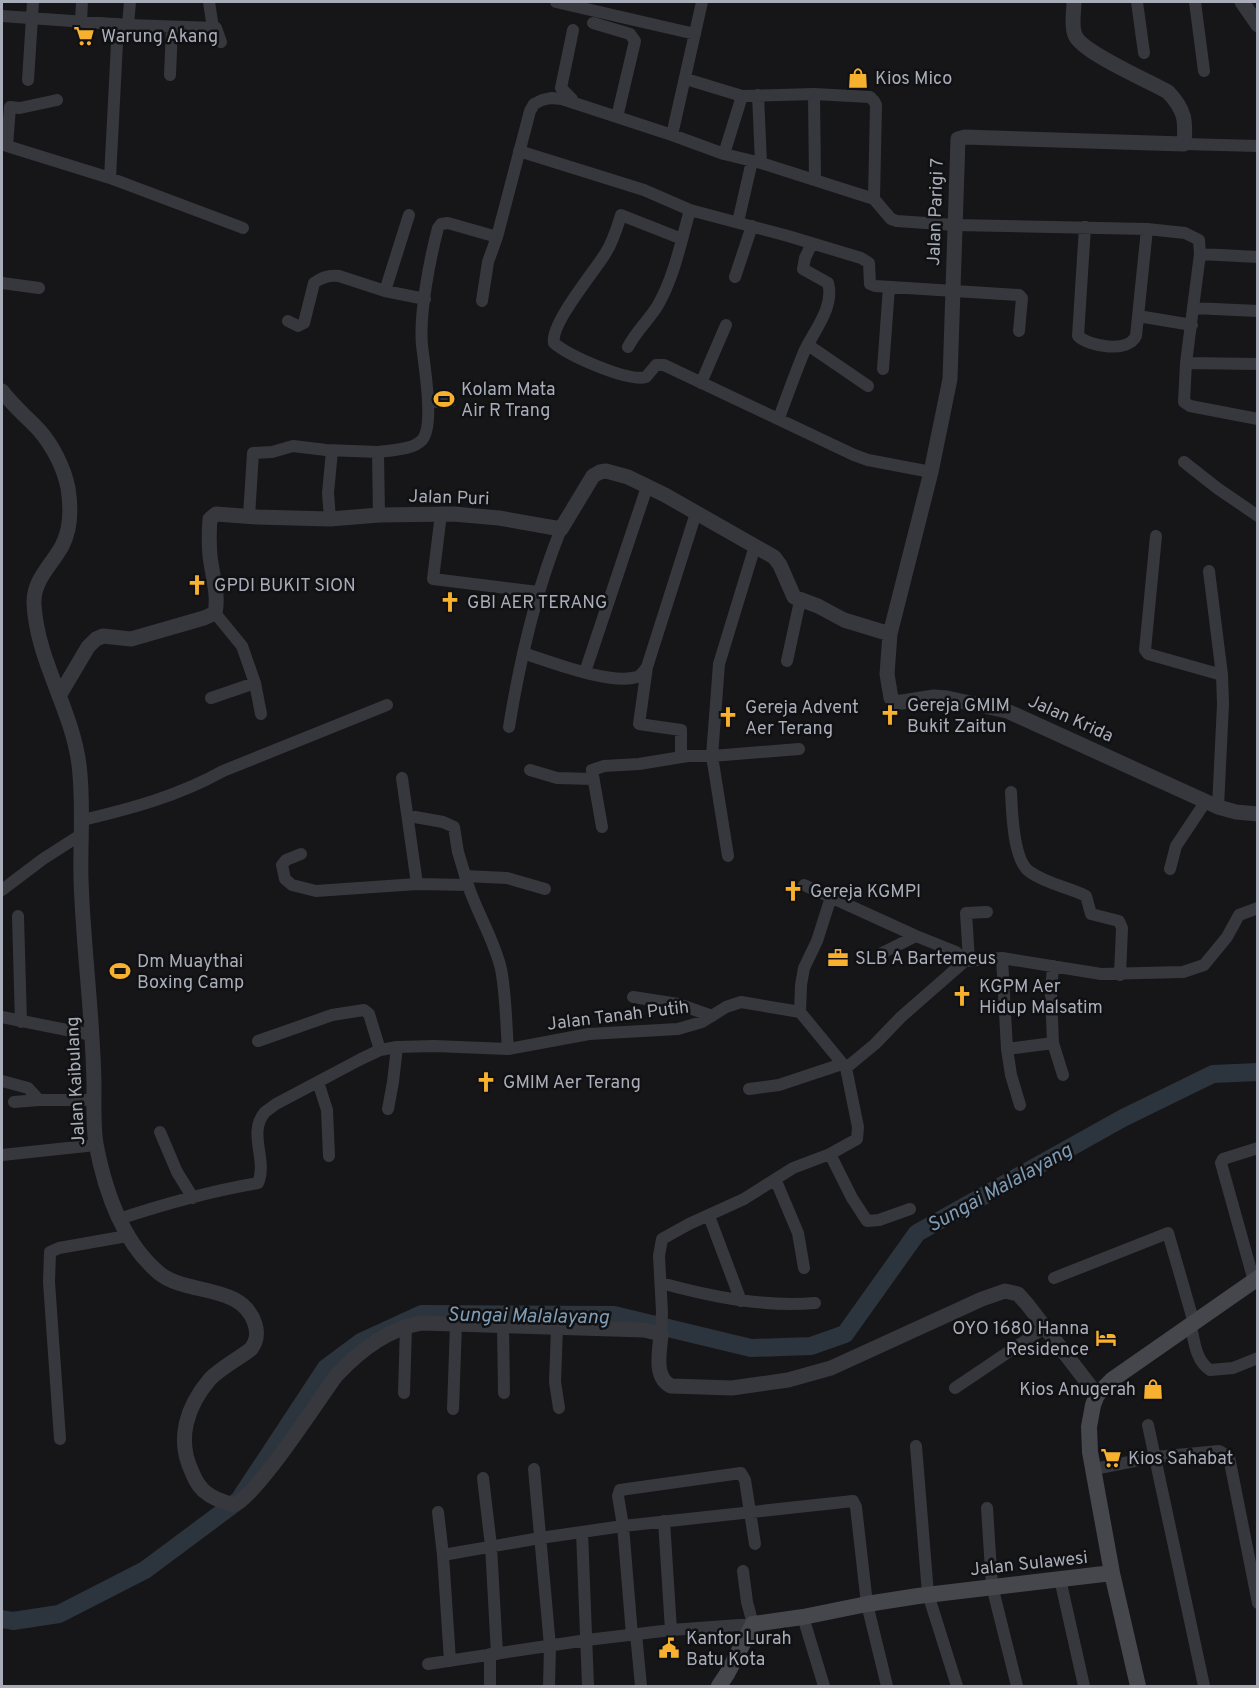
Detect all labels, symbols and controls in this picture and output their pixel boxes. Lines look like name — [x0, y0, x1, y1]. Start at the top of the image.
supermarket icon: Warung Akang — [72, 24, 96, 48]
place label: Warung Akang — [101, 26, 218, 49]
shop icon: Kios Mico — [846, 66, 870, 90]
place label: Kios Mico — [875, 68, 952, 91]
street label: Jalan Parigi 7 — [923, 158, 950, 266]
place label: Kolam Mata Air R Trang — [461, 379, 556, 423]
sports icon: Kolam Mata Air R Trang — [432, 387, 456, 411]
street label: Jalan Puri — [408, 486, 490, 511]
church icon: GPDI BUKIT SION — [185, 573, 209, 597]
place label: GPDI BUKIT SION — [214, 575, 356, 598]
church icon: GBI AER TERANG — [438, 590, 462, 614]
place label: GBI AER TERANG — [467, 592, 607, 615]
street label: Jalan Krida — [1024, 690, 1117, 748]
place label: Gereja GMIM Bukit Zaitun — [907, 695, 1010, 739]
place label: Gereja Advent Aer Terang — [745, 697, 859, 741]
church icon: Gereja GMIM Bukit Zaitun — [878, 703, 902, 727]
church icon: Gereja Advent Aer Terang — [716, 705, 740, 729]
church icon: Gereja KGMPI — [781, 879, 805, 903]
place label: Gereja KGMPI — [810, 881, 921, 904]
office icon: SLB A Bartemeus — [826, 946, 850, 970]
place label: SLB A Bartemeus — [855, 948, 996, 971]
place label: Dm Muaythai Boxing Camp — [137, 951, 244, 995]
sports icon: Dm Muaythai Boxing Camp — [108, 959, 132, 983]
place label: KGPM Aer Hidup Malsatim — [979, 976, 1103, 1020]
church icon: KGPM Aer Hidup Malsatim — [950, 984, 974, 1008]
street label: Jalan Tanah Putih — [546, 996, 690, 1037]
street label: Jalan Kaibulang — [62, 1016, 91, 1146]
church icon: GMIM Aer Terang — [474, 1070, 498, 1094]
place label: GMIM Aer Terang — [503, 1072, 641, 1095]
water label: Sungai Malalayang — [923, 1138, 1078, 1239]
water label: Sungai Malalayang — [447, 1303, 610, 1331]
place label: OYO 1680 Hanna Residence — [952, 1318, 1089, 1362]
hotel icon: OYO 1680 Hanna Residence — [1094, 1326, 1118, 1350]
shop icon: Kios Anugerah — [1141, 1377, 1165, 1401]
place label: Kios Anugerah — [1019, 1379, 1136, 1402]
supermarket icon: Kios Sahabat — [1099, 1446, 1123, 1470]
place label: Kios Sahabat — [1128, 1448, 1233, 1471]
street label: Jalan Sulawesi — [969, 1547, 1089, 1582]
place label: Kantor Lurah Batu Kota — [686, 1628, 792, 1672]
public building icon: Kantor Lurah Batu Kota — [657, 1636, 681, 1660]

